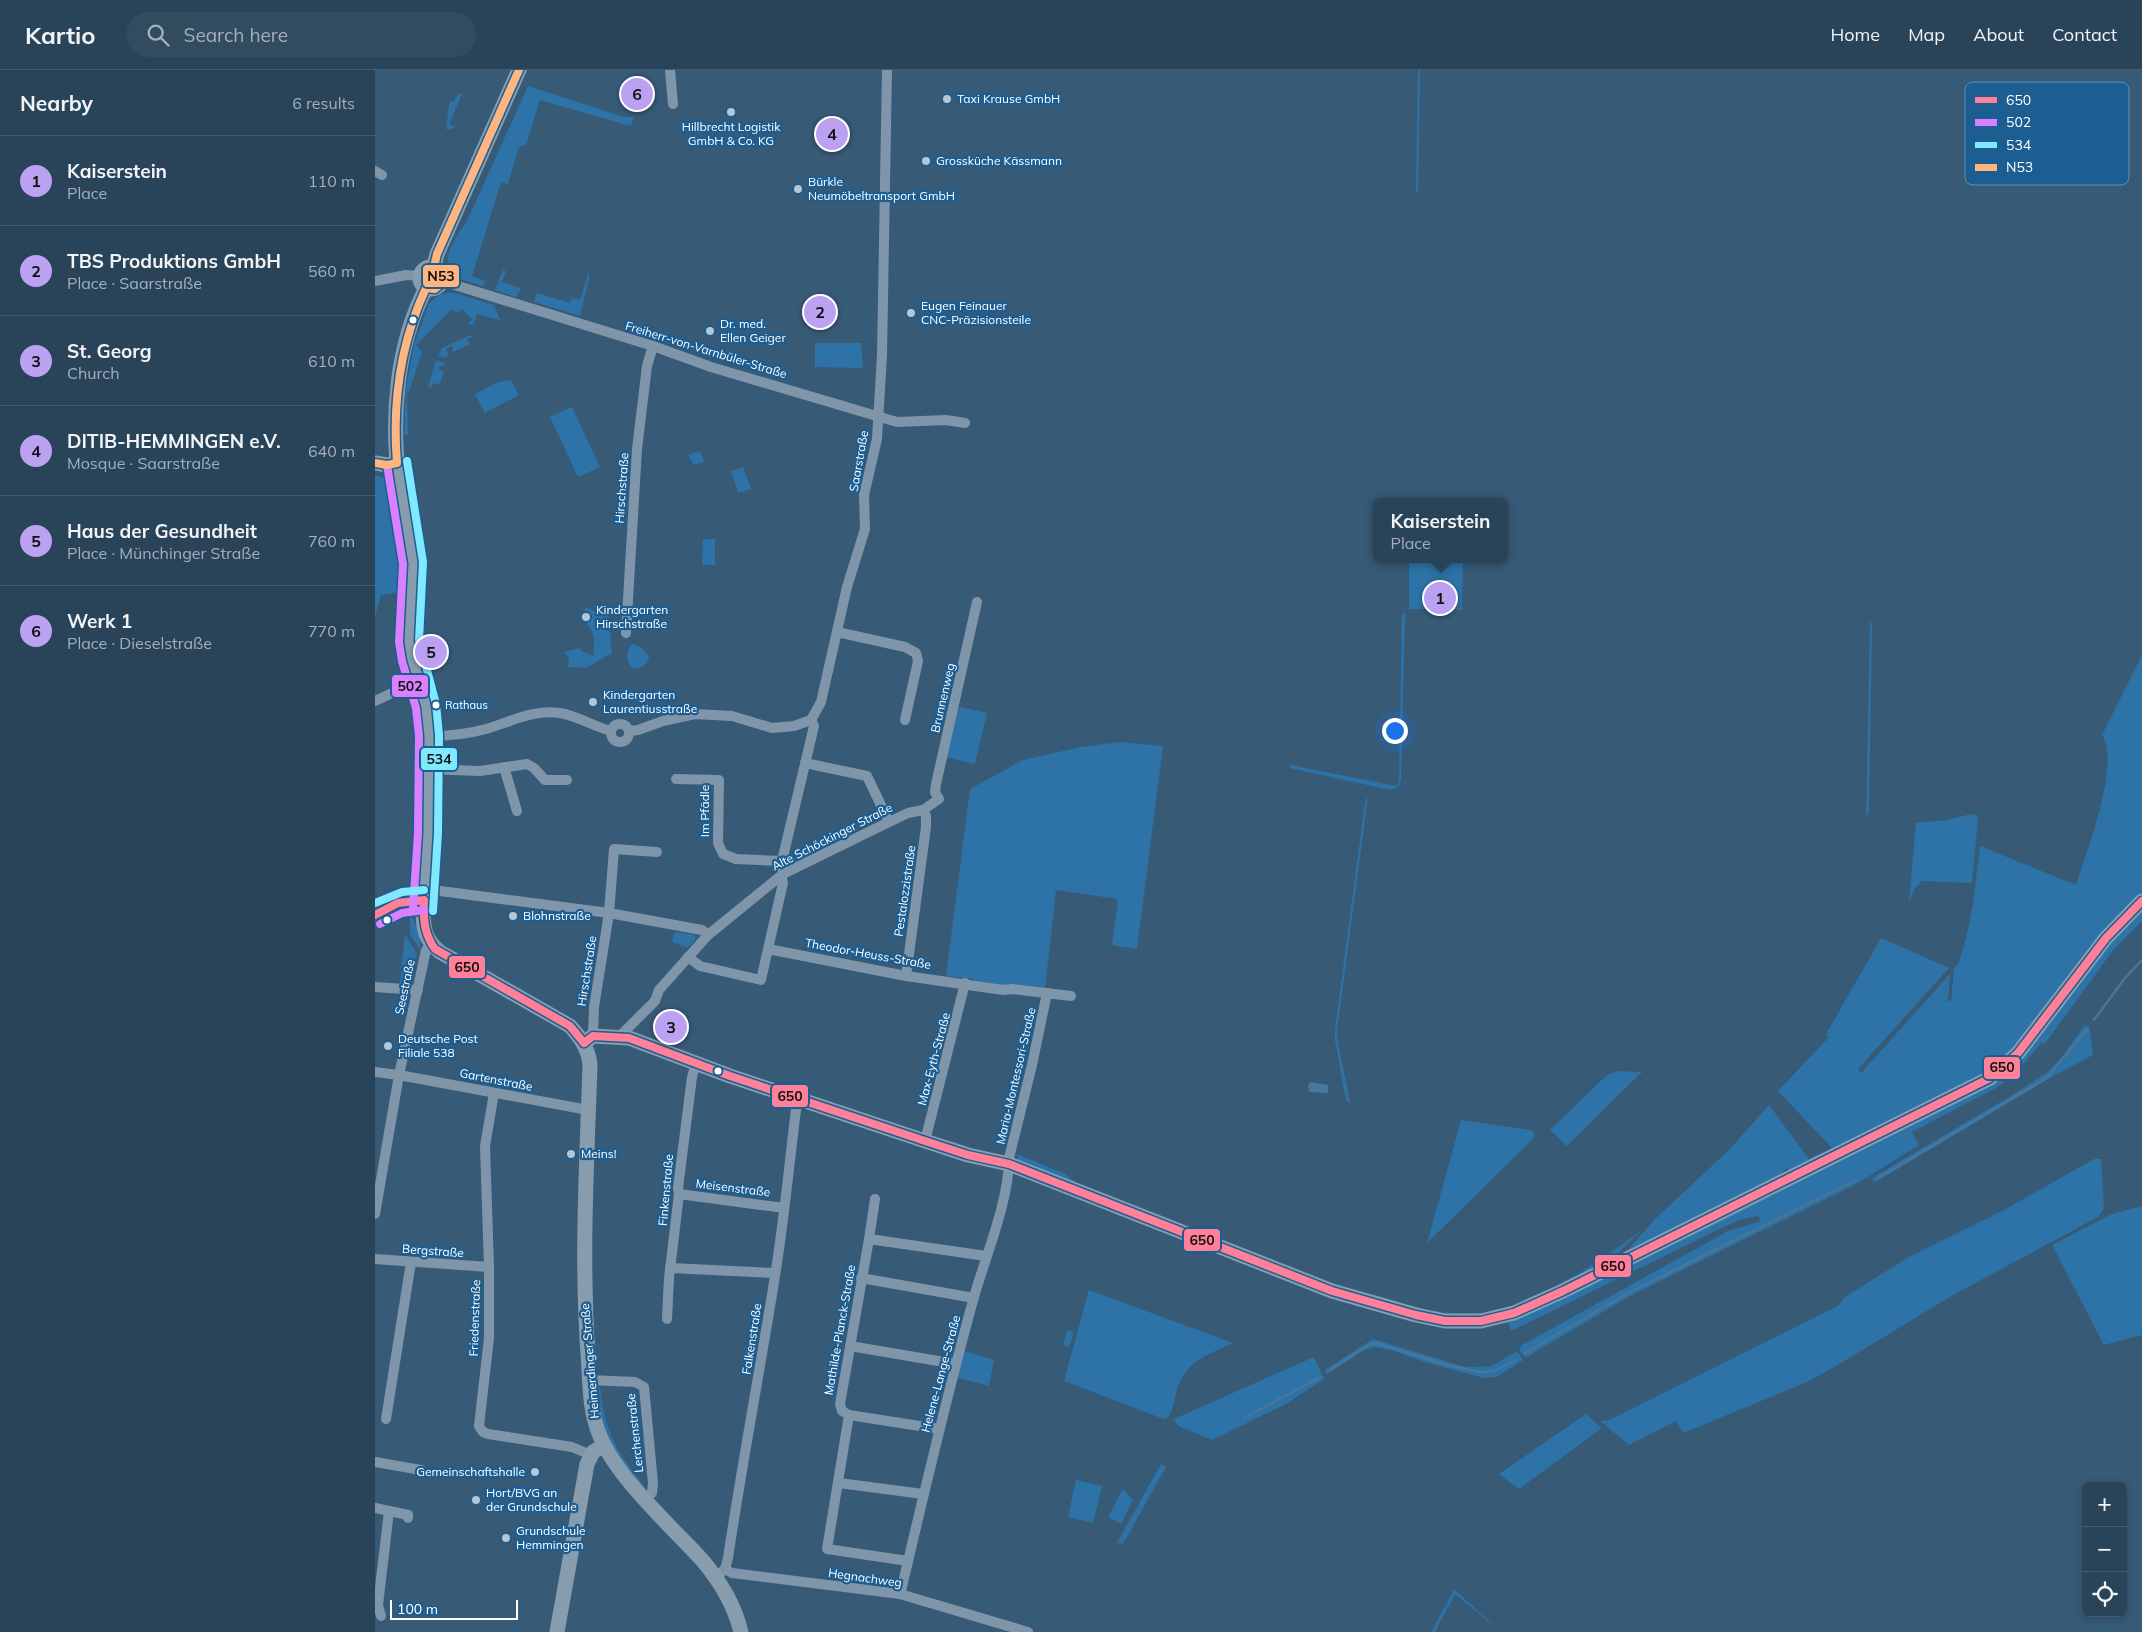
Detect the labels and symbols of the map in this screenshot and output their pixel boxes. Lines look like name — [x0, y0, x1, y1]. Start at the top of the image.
pin: 6 — [621, 75, 653, 113]
legend — [1965, 82, 2129, 185]
place label: Taxi Krause GmbH — [957, 91, 1060, 106]
text: 650 — [2006, 91, 2031, 109]
marker: Taxi Krause GmbH — [941, 93, 953, 105]
marker: Hillbrecht Logistik GmbH & Co. KG — [725, 106, 737, 118]
text: 502 — [2006, 113, 2031, 131]
pin: 4 — [816, 115, 848, 153]
place label: Hillbrecht Logistik GmbH & Co. KG — [682, 119, 781, 148]
text: 534 — [2006, 136, 2032, 154]
place label: Grossküche Kässmann — [936, 153, 1062, 168]
marker: Grossküche Kässmann — [920, 155, 932, 167]
text: N53 — [2006, 158, 2033, 176]
place label: Bürkle Neumöbeltransport GmbH — [808, 174, 955, 203]
marker: Bürkle Neumöbeltransport GmbH — [792, 183, 804, 195]
line badge: N53 — [422, 264, 460, 288]
text: N53 — [427, 267, 455, 285]
pin: 2 — [804, 293, 836, 331]
place label: Eugen Feinauer CNC-Präzisionsteile — [921, 298, 1031, 327]
marker: Eugen Feinauer CNC-Präzisionsteile — [905, 307, 917, 319]
unlabelled marker — [408, 315, 418, 325]
place label: Dr. med. Ellen Geiger — [720, 316, 786, 345]
street label: Freiherr-von-Varnbüler-Straße — [624, 318, 789, 381]
marker: Dr. med. Ellen Geiger — [704, 325, 716, 337]
street label: Saarstraße — [846, 429, 871, 493]
street label: Hirschstraße — [612, 452, 631, 524]
pin: 1 — [1424, 579, 1456, 617]
place label: Kindergarten Hirschstraße — [596, 602, 668, 631]
marker: Kindergarten Hirschstraße — [580, 611, 592, 623]
pin: 5 — [415, 633, 447, 671]
street label: Brunnenweg — [927, 662, 958, 734]
line badge: 502 — [391, 674, 429, 698]
text: 502 — [397, 677, 423, 695]
place label: Kindergarten Laurentiusstraße — [603, 687, 697, 716]
marker: Kindergarten Laurentiusstraße — [587, 696, 599, 708]
place label: Rathaus — [445, 698, 488, 712]
marker: Rathaus — [431, 700, 441, 710]
your location — [1382, 718, 1408, 744]
line badge: 534 — [420, 747, 458, 771]
text: 534 — [426, 750, 452, 768]
street label: Im Pfädle — [697, 785, 712, 837]
street label: Alte Schöckinger Straße — [769, 800, 895, 874]
street label: Pestalozzistraße — [891, 844, 918, 938]
place label: Blohnstraße — [523, 908, 591, 923]
marker: Blohnstraße — [507, 910, 519, 922]
unlabelled marker — [382, 915, 392, 925]
street label: Hirschstraße — [574, 935, 599, 1007]
street label: Theodor-Heuss-Straße — [804, 935, 932, 972]
line badge: 650 — [448, 955, 486, 979]
street label: Seestraße — [391, 958, 418, 1016]
text: 650 — [454, 958, 480, 976]
street label: Maria-Montessori-Straße — [992, 1006, 1039, 1146]
pin: 3 — [655, 1008, 687, 1046]
street label: Max-Eyth-Straße — [914, 1011, 953, 1107]
place label: Deutsche Post Filiale 538 — [398, 1031, 478, 1060]
marker: Deutsche Post Filiale 538 — [382, 1040, 394, 1052]
line badge: 650 — [1983, 1056, 2021, 1080]
text: 650 — [1989, 1058, 2015, 1076]
street label: Gartenstraße — [458, 1065, 534, 1094]
unlabelled marker — [713, 1066, 723, 1076]
line badge: 650 — [771, 1084, 809, 1108]
text: 650 — [777, 1087, 803, 1105]
place label: Meins! — [581, 1146, 616, 1161]
marker: Meins! — [565, 1148, 577, 1160]
street label: Finkenstraße — [655, 1153, 676, 1226]
street label: Meisenstraße — [695, 1175, 771, 1200]
line badge: 650 — [1183, 1228, 1221, 1252]
text: 650 — [1189, 1231, 1215, 1249]
street label: Bergstraße — [402, 1241, 464, 1260]
line badge: 650 — [1594, 1254, 1632, 1278]
text: 650 — [1600, 1257, 1626, 1275]
street label: Mathilde-Planck-Straße — [821, 1263, 858, 1396]
street label: Friedenstraße — [466, 1279, 483, 1357]
street label: Falkenstraße — [738, 1302, 765, 1376]
street label: Heimerdinger Straße — [577, 1303, 602, 1419]
street label: Helene-Lange-Straße — [918, 1314, 963, 1434]
street label: Lerchenstraße — [623, 1393, 646, 1473]
place label: Gemeinschaftshalle — [416, 1464, 525, 1479]
marker: Gemeinschaftshalle — [529, 1466, 541, 1478]
place label: Hort/BVG an der Grundschule — [486, 1485, 577, 1514]
marker: Hort/BVG an der Grundschule — [470, 1494, 482, 1506]
place label: Grundschule Hemmingen — [516, 1523, 586, 1552]
marker: Grundschule Hemmingen — [500, 1532, 512, 1544]
street label: Hegnachweg — [827, 1565, 903, 1590]
scale bar — [390, 1597, 517, 1620]

